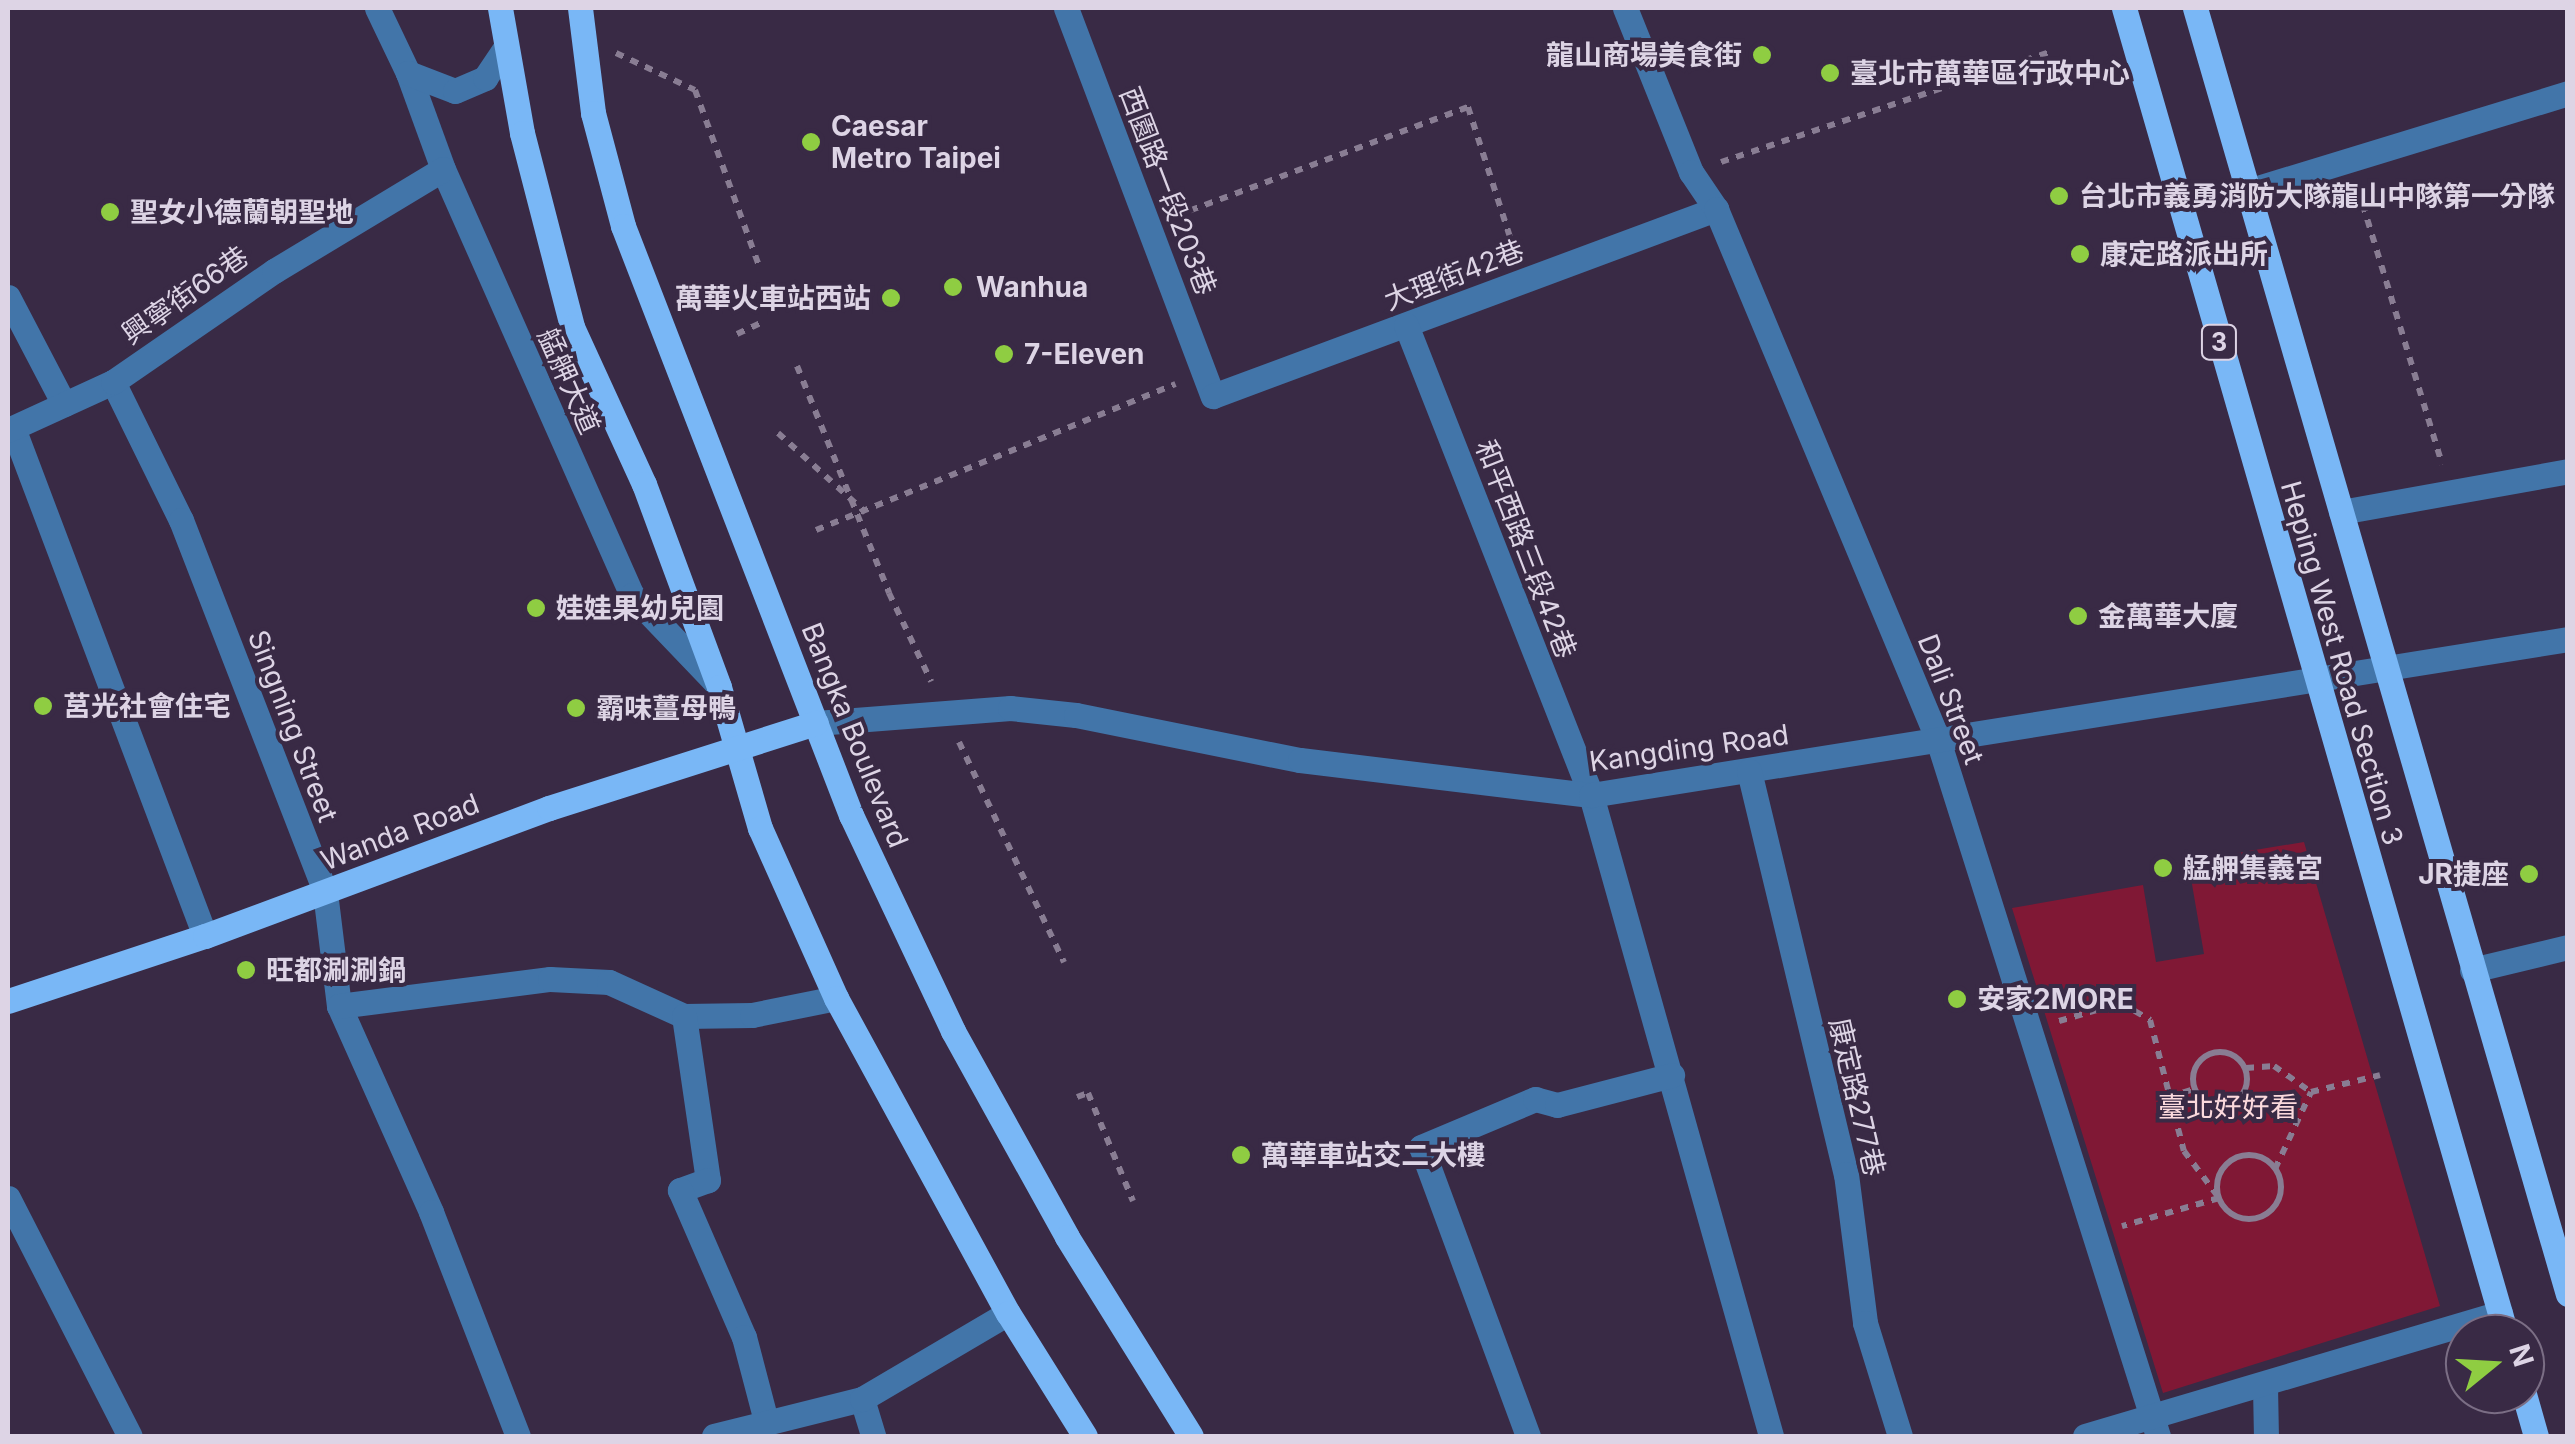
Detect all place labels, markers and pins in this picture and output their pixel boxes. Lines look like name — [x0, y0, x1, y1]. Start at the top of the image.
place label: 龍山商場美食街 — [1546, 38, 1742, 72]
marker: 龍山商場美食街 — [1751, 44, 1773, 66]
place label: 臺北市萬華區行政中心 — [1850, 56, 2130, 90]
marker: 臺北市萬華區行政中心 — [1819, 62, 1841, 84]
place label: Caesar Metro Taipei — [831, 109, 1001, 175]
marker: Caesar Metro Taipei — [800, 131, 822, 153]
place label: 台北市義勇消防大隊龍山中隊第一分隊 — [2079, 179, 2555, 213]
marker: 台北市義勇消防大隊龍山中隊第一分隊 — [2048, 185, 2070, 207]
place label: 聖女小德蘭朝聖地 — [130, 195, 354, 229]
marker: 聖女小德蘭朝聖地 — [99, 201, 121, 223]
place label: 康定路派出所 — [2100, 237, 2268, 271]
marker: 康定路派出所 — [2069, 243, 2091, 265]
place label: Wanhua — [976, 270, 1088, 304]
marker: Wanhua — [940, 274, 966, 300]
place label: 萬華火車站西站 — [675, 281, 871, 315]
marker: 萬華火車站西站 — [880, 287, 902, 309]
place label: 7-Eleven — [1024, 337, 1145, 371]
marker: 7-Eleven — [993, 343, 1015, 365]
place label: 娃娃果幼兒園 — [556, 591, 724, 625]
marker: 娃娃果幼兒園 — [525, 597, 547, 619]
place label: 金萬華大廈 — [2098, 599, 2238, 633]
marker: 金萬華大廈 — [2067, 605, 2089, 627]
place label: 莒光社會住宅 — [63, 689, 231, 723]
place label: 霸味薑母鴨 — [596, 691, 736, 725]
marker: 莒光社會住宅 — [32, 695, 54, 717]
marker: 霸味薑母鴨 — [565, 697, 587, 719]
place label: 艋舺集義宮 — [2183, 851, 2323, 885]
marker: 艋舺集義宮 — [2152, 857, 2174, 879]
place label: JR捷座 — [2418, 857, 2509, 891]
marker: JR捷座 — [2518, 863, 2540, 885]
place label: 旺都涮涮鍋 — [266, 953, 406, 987]
marker: 旺都涮涮鍋 — [235, 959, 257, 981]
place label: 安家2MORE — [1977, 982, 2134, 1016]
marker: 安家2MORE — [1946, 988, 1968, 1010]
place label: 萬華車站交二大樓 — [1261, 1138, 1485, 1172]
marker: 萬華車站交二大樓 — [1230, 1144, 1252, 1166]

